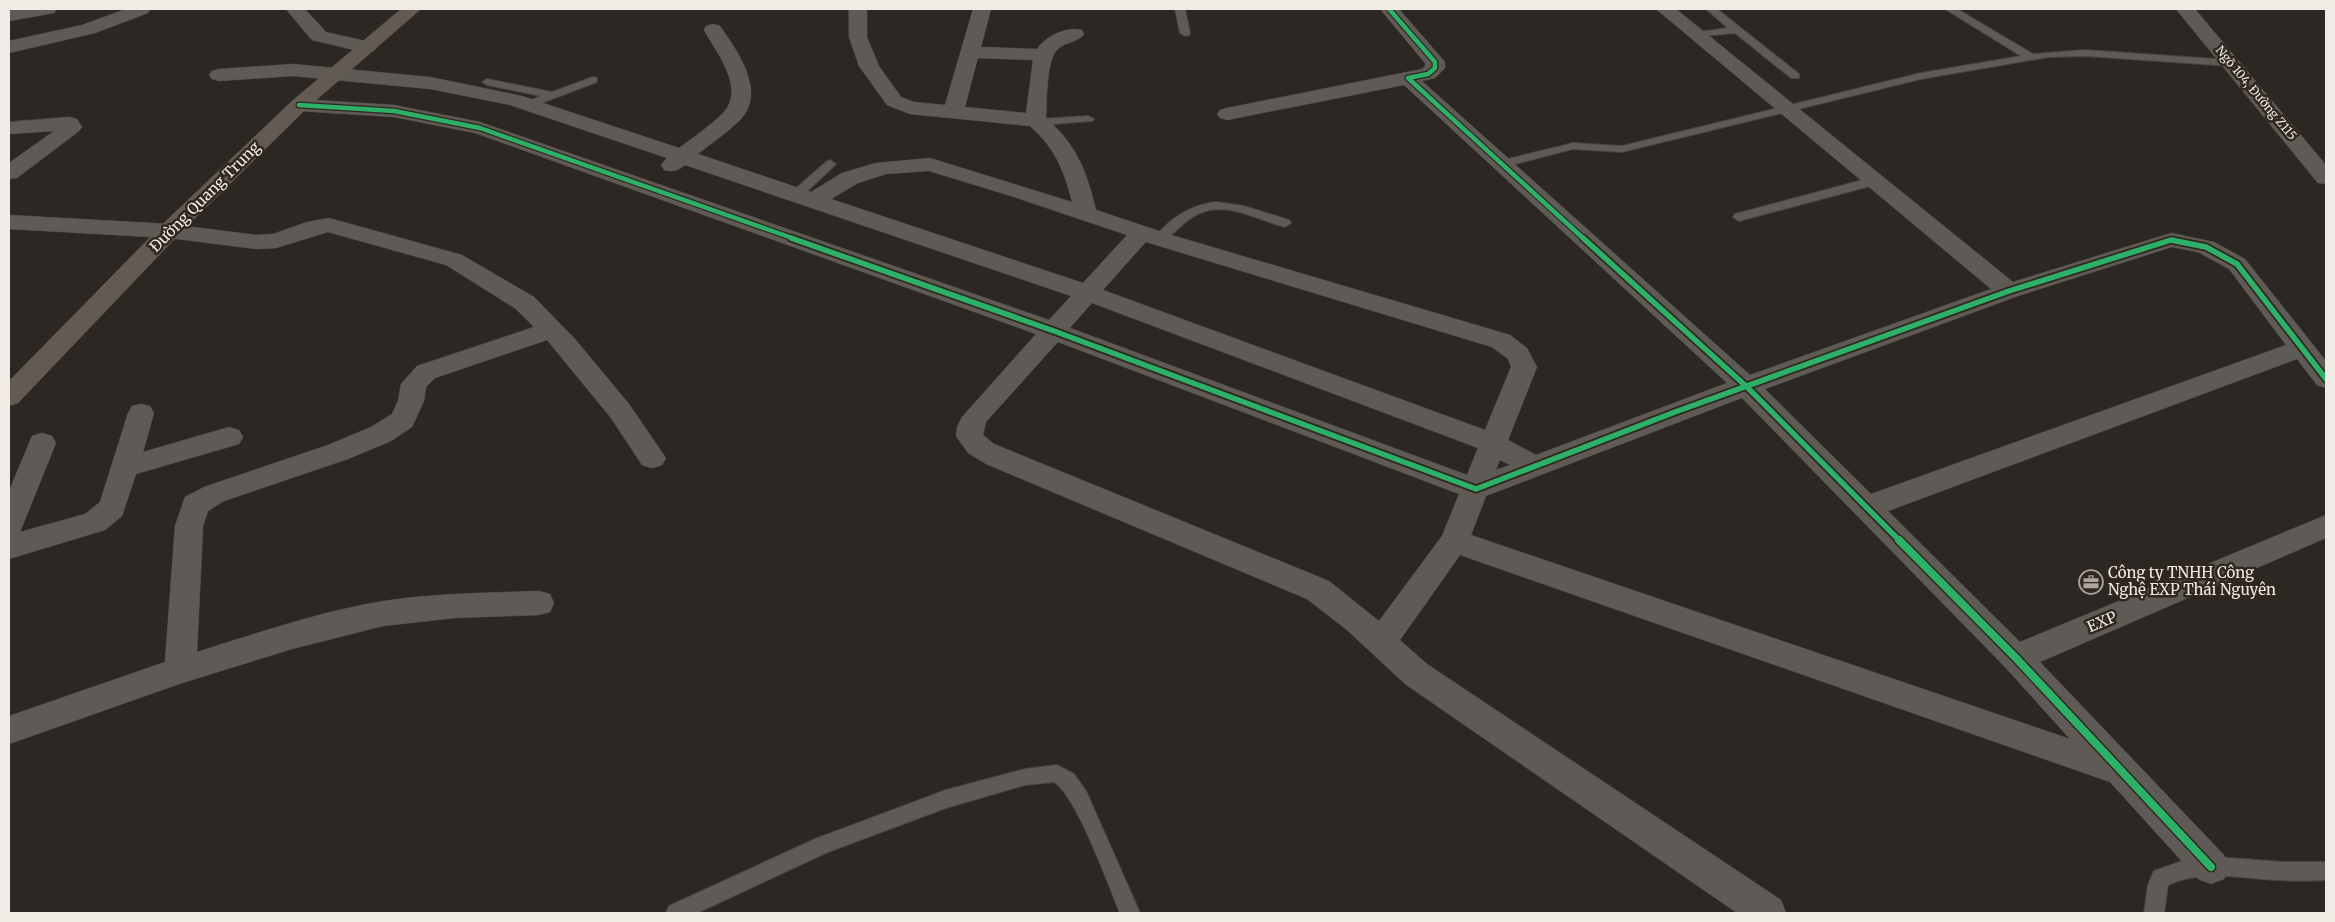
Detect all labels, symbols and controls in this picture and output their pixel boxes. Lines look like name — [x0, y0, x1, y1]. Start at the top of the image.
street label: Ngõ 104, Đường Z115 — [2213, 43, 2300, 143]
street label: Đường Quang Trung — [145, 137, 264, 256]
place label: Công ty TNHH Công Nghệ EXP Thái Nguyên — [2108, 563, 2276, 599]
office icon: Công ty TNHH Công Nghệ EXP Thái Nguyên — [2078, 569, 2104, 595]
street label: EXP — [2084, 607, 2120, 636]

